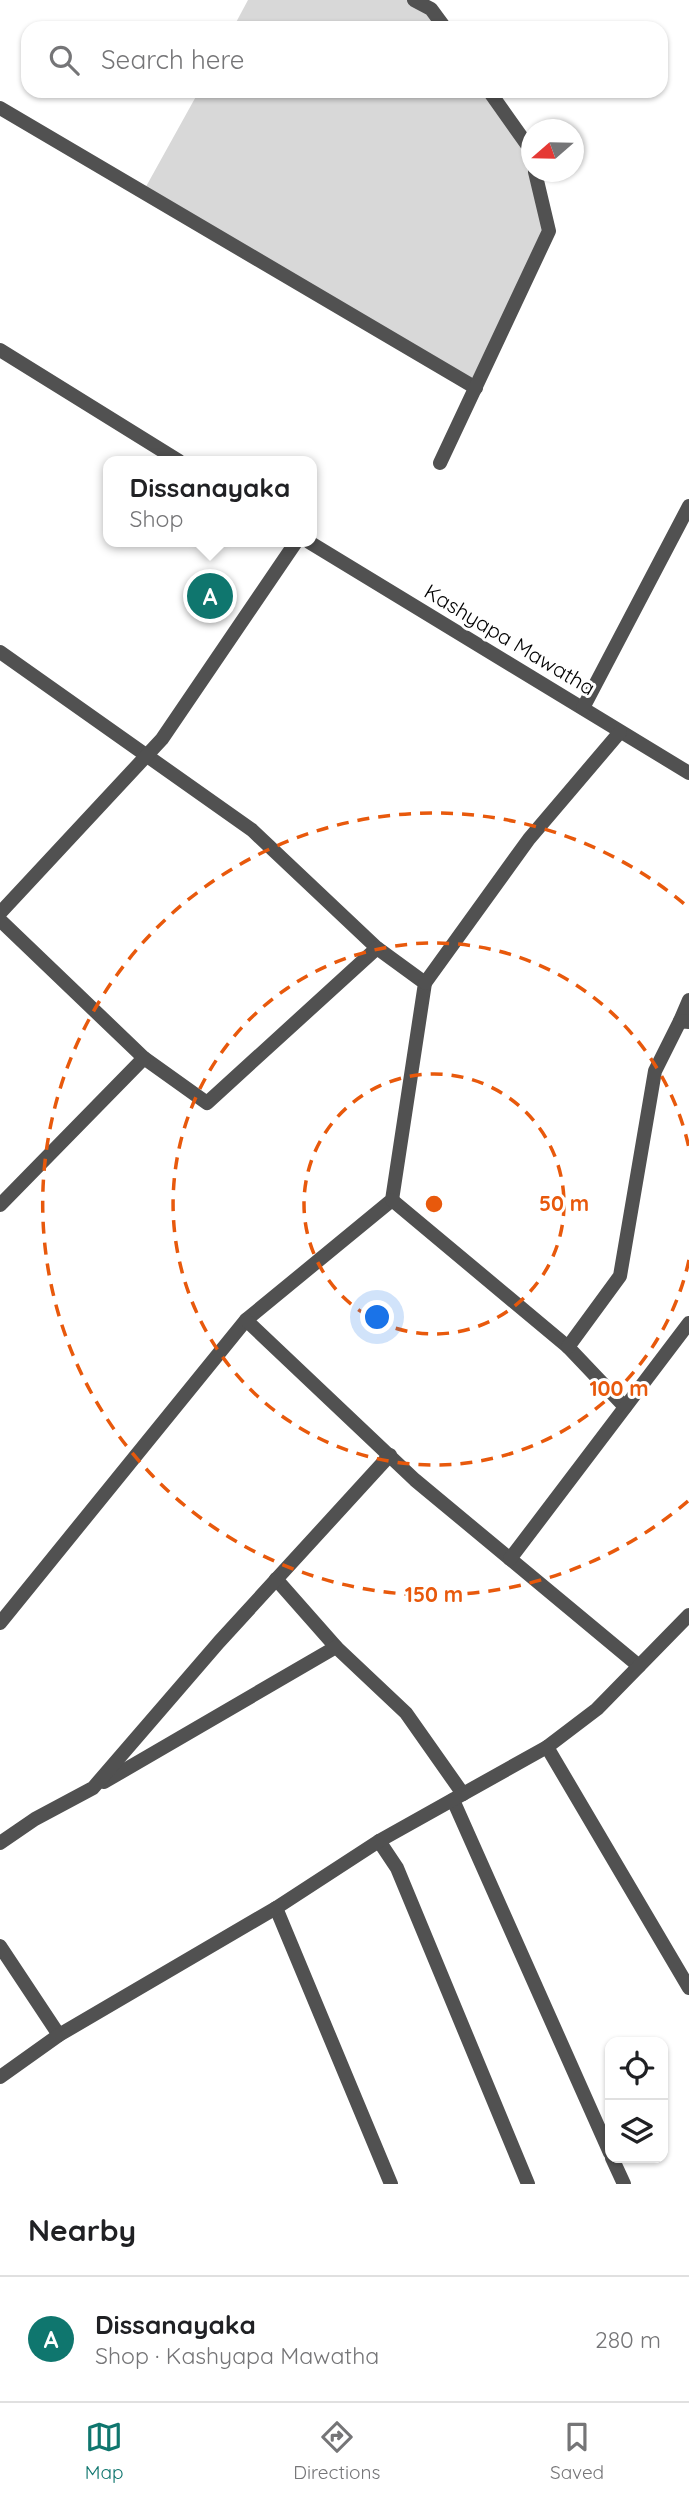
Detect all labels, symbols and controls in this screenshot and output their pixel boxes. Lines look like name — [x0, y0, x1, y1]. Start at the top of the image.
search box — [21, 21, 668, 98]
icon: search — [45, 41, 83, 79]
text: Search here — [101, 43, 245, 76]
north arrow — [521, 119, 584, 182]
popup — [103, 456, 317, 547]
text: Dissanayaka — [130, 471, 290, 504]
text: Shop — [130, 504, 183, 533]
pin: A — [187, 570, 233, 622]
street label: Kashyapa Mawatha — [420, 578, 600, 700]
text: 50 m — [539, 1190, 589, 1216]
centre of rings — [422, 1192, 446, 1216]
your location — [360, 1300, 394, 1334]
text: 100 m — [589, 1375, 649, 1401]
text: 150 m — [405, 1581, 463, 1607]
map controls — [605, 2037, 668, 2163]
button: locate — [605, 2037, 668, 2100]
button: layers — [605, 2100, 668, 2163]
text: Nearby — [28, 2211, 136, 2249]
text: Dissanayaka — [95, 2308, 256, 2341]
text: A — [44, 2325, 58, 2354]
text: 280 m — [595, 2325, 661, 2354]
text: Shop · Kashyapa Mawatha — [95, 2341, 379, 2370]
tab: Map — [85, 2418, 124, 2484]
tab: Directions — [293, 2418, 380, 2484]
tab: Saved — [550, 2418, 604, 2484]

